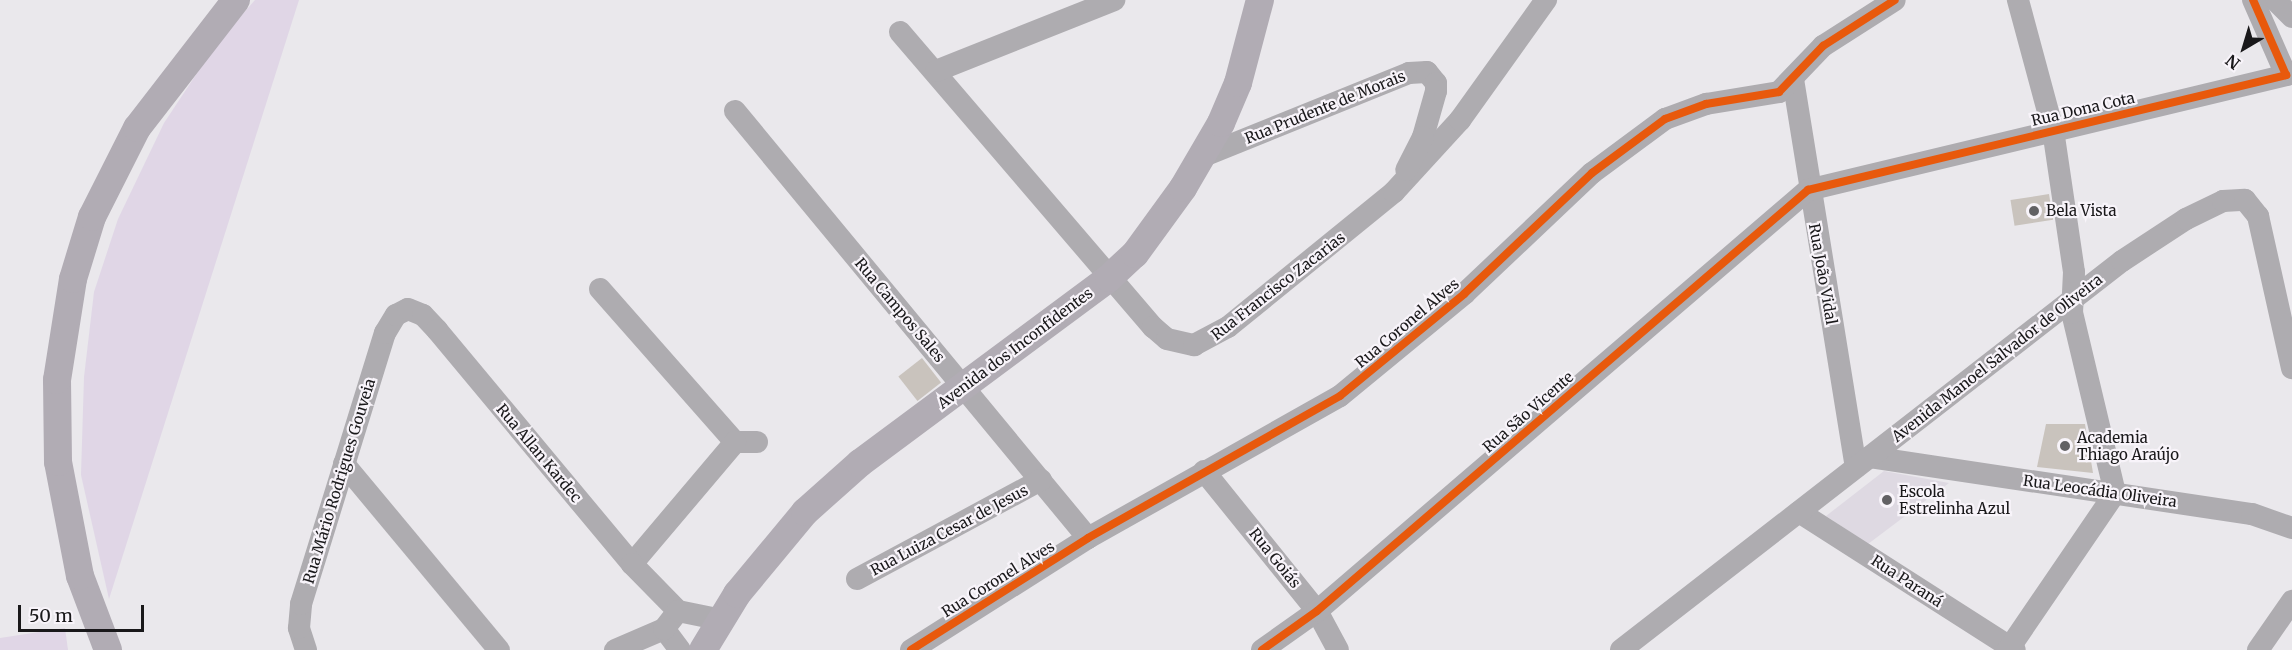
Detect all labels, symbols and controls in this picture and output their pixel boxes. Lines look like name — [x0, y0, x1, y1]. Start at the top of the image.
north arrow — [2214, 18, 2274, 78]
text: N — [2222, 50, 2244, 74]
street label: Rua Prudente de Morais — [1242, 67, 1408, 147]
street label: Rua Dona Cota — [2030, 88, 2136, 130]
place label: Bela Vista — [2046, 202, 2117, 220]
marker: Bela Vista — [2027, 204, 2041, 218]
street label: Rua João Vidal — [1805, 222, 1841, 326]
street label: Rua Francisco Zacarias — [1208, 228, 1348, 344]
street label: Rua Campos Sales — [851, 254, 949, 366]
street label: Avenida Manoel Salvador de Oliveira — [1888, 270, 2106, 446]
street label: Rua Coronel Alves — [1352, 274, 1462, 372]
street label: Avenida dos Inconfidentes — [934, 284, 1096, 412]
street label: Rua São Vicente — [1479, 368, 1577, 456]
street label: Rua Mário Rodrigues Gouveia — [299, 376, 379, 586]
street label: Rua Allan Kardec — [493, 400, 585, 506]
place label: Academia Thiago Araújo — [2077, 428, 2179, 463]
marker: Academia Thiago Araújo — [2058, 439, 2072, 453]
street label: Rua Leocádia Oliveira — [2022, 471, 2178, 511]
street label: Rua Luiza Cesar de Jesus — [867, 481, 1031, 579]
place label: Escola Estrelinha Azul — [1899, 482, 2010, 517]
marker: Escola Estrelinha Azul — [1880, 493, 1894, 507]
street label: Rua Goiás — [1246, 525, 1304, 591]
street label: Rua Coronel Alves — [938, 537, 1058, 621]
street label: Rua Paraná — [1868, 551, 1946, 611]
scale bar — [21, 593, 147, 631]
text: 50 m — [29, 604, 73, 627]

